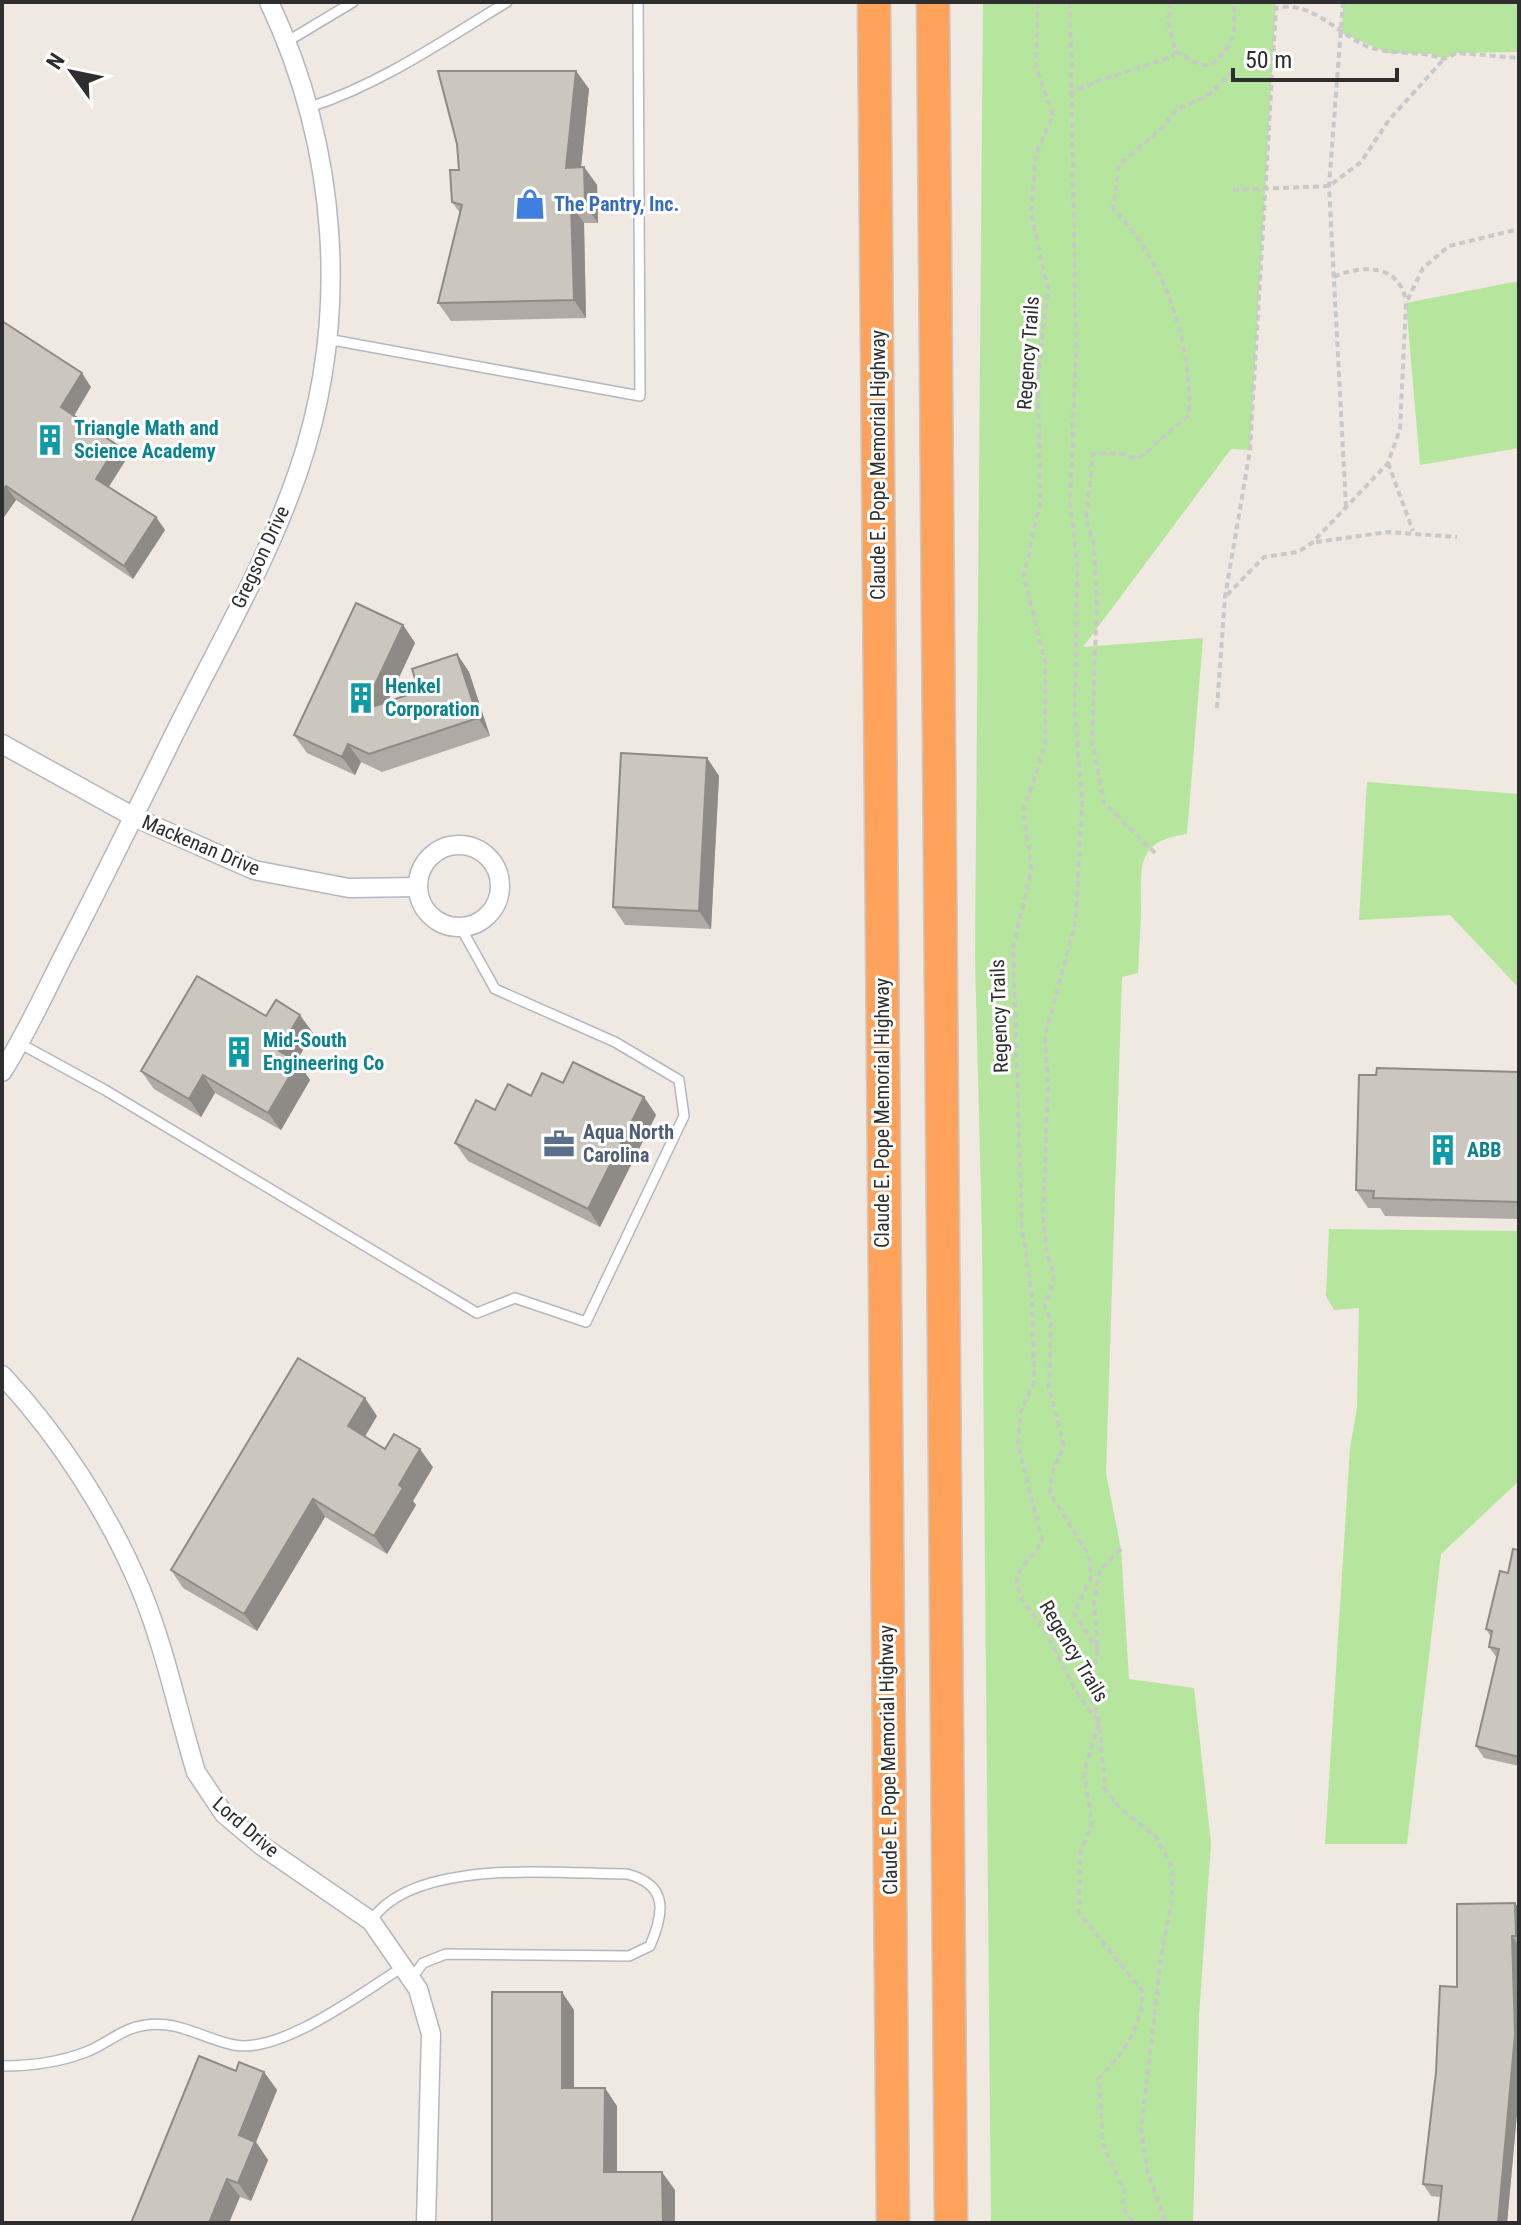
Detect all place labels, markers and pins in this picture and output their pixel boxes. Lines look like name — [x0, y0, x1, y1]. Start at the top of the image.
shop icon: The Pantry, Inc. — [513, 187, 547, 221]
place label: The Pantry, Inc. — [554, 192, 679, 216]
place label: Triangle Math and Science Academy — [74, 416, 219, 463]
building icon: Triangle Math and Science Academy — [33, 423, 67, 457]
place label: Henkel Corporation — [385, 674, 480, 721]
building icon: Henkel Corporation — [344, 681, 378, 715]
place label: Mid-South Engineering Co — [263, 1028, 384, 1075]
building icon: Mid-South Engineering Co — [222, 1035, 256, 1069]
place label: Aqua North Carolina — [583, 1120, 674, 1167]
office icon: Aqua North Carolina — [542, 1127, 576, 1161]
building icon: ABB — [1426, 1133, 1460, 1167]
place label: ABB — [1467, 1138, 1501, 1162]

